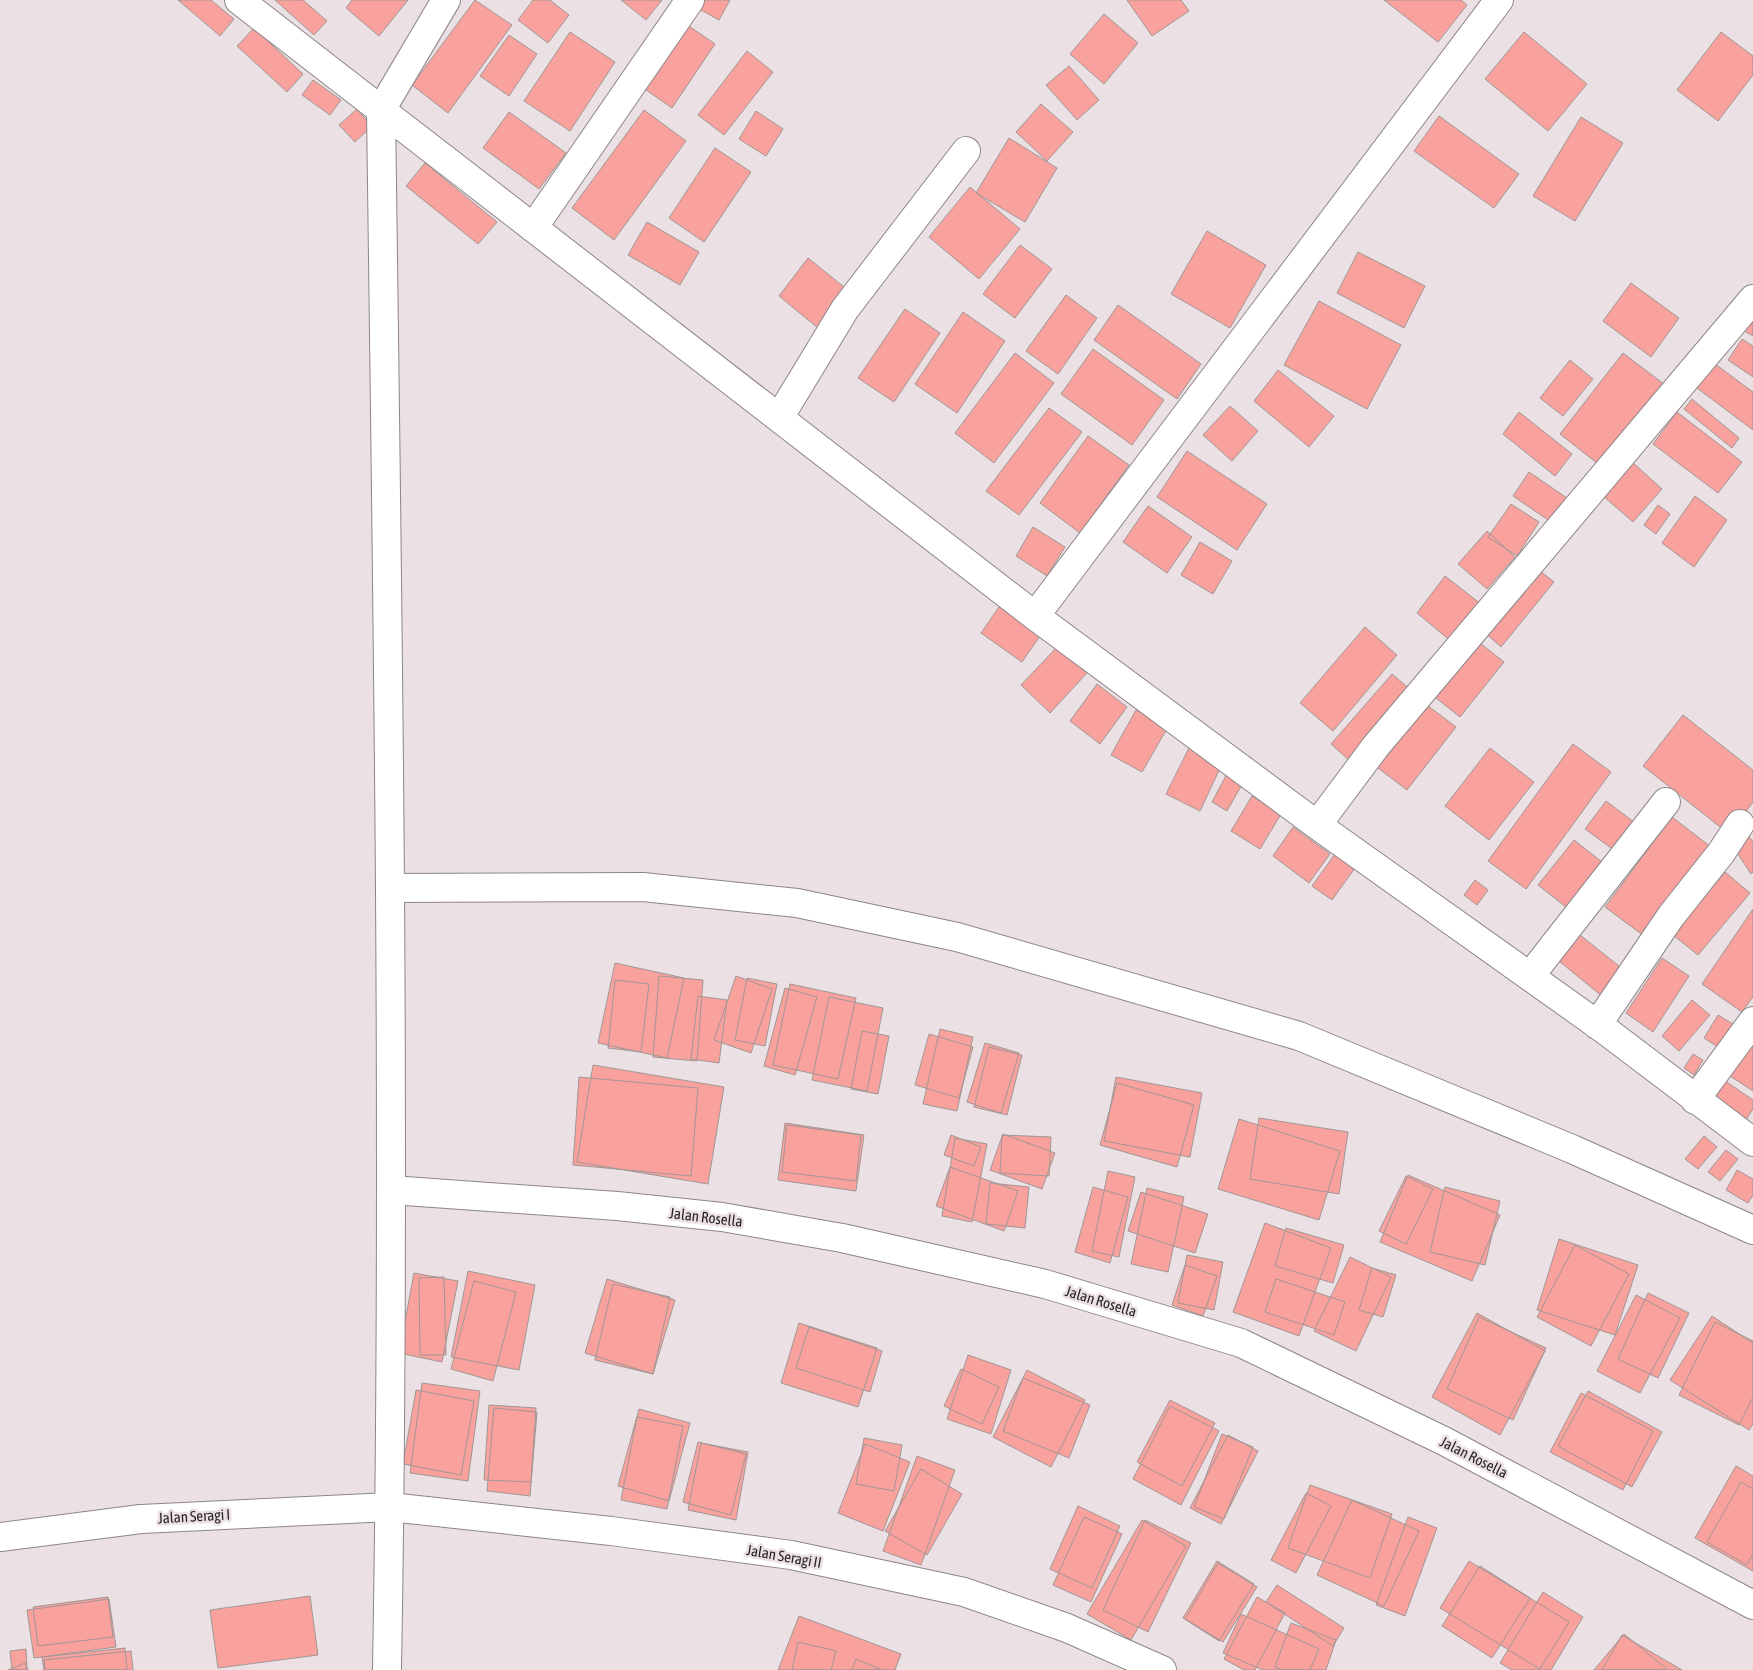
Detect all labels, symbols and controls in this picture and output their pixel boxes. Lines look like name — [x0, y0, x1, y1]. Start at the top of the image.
street label: Jalan Rosella — [668, 1204, 744, 1230]
street label: Jalan Rosella — [1063, 1282, 1139, 1320]
street label: Jalan Rosella — [1437, 1433, 1511, 1481]
street label: Jalan Seragi I — [158, 1506, 230, 1526]
street label: Jalan Seragi II — [745, 1541, 823, 1571]

